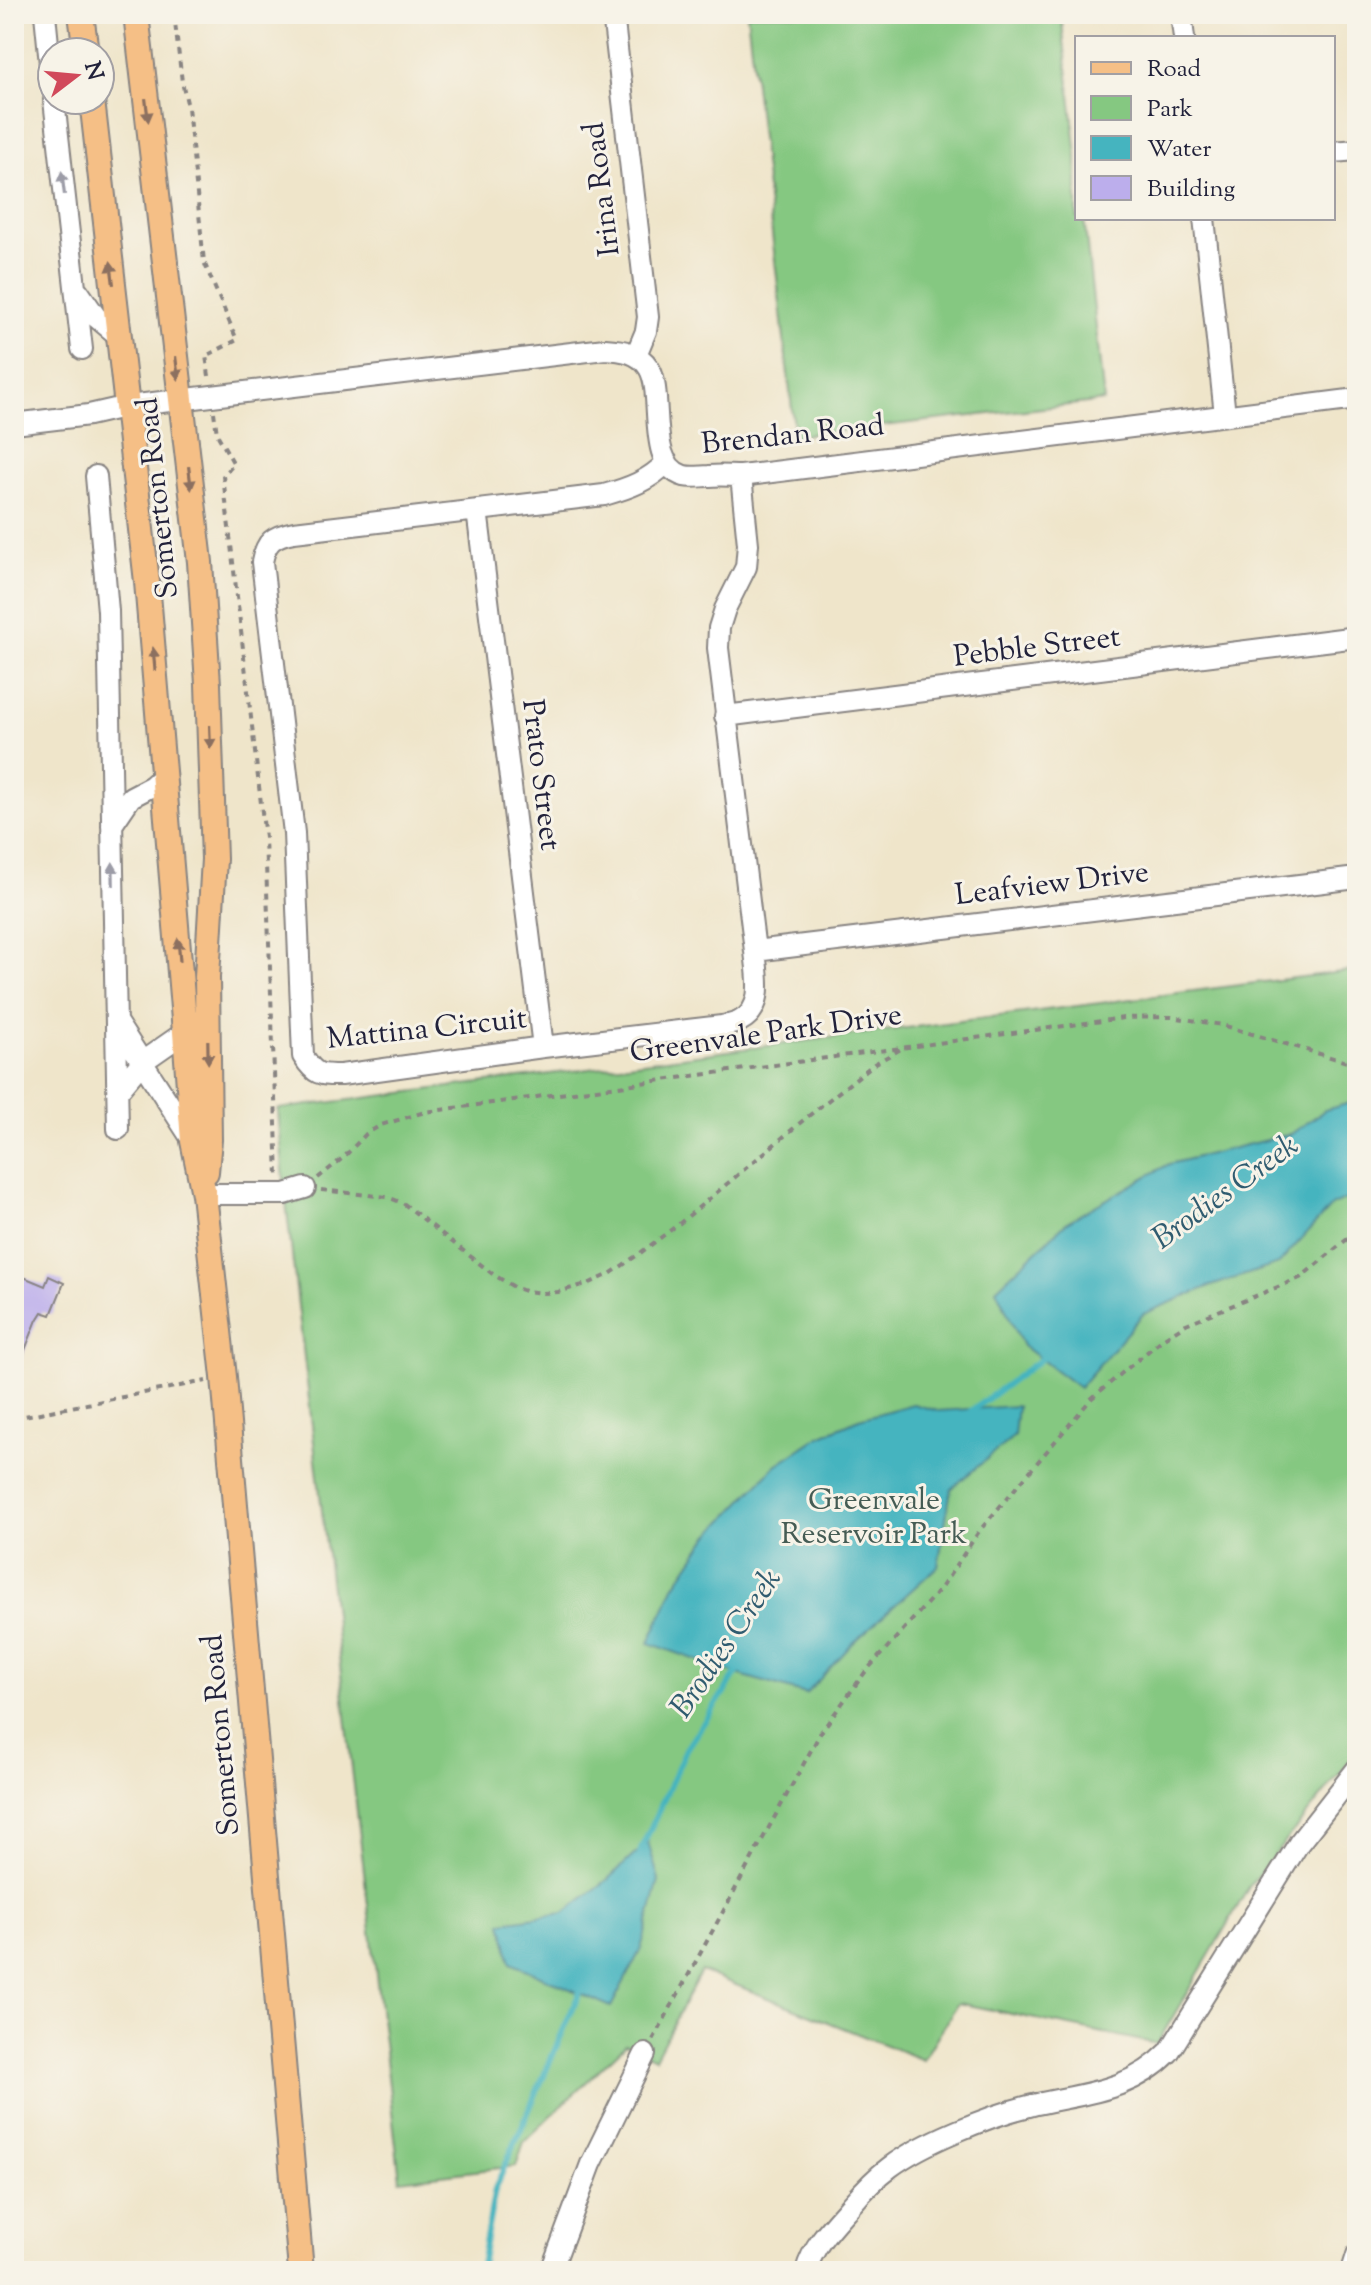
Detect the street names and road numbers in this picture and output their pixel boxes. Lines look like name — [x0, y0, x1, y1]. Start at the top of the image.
street label: Irina Road — [573, 119, 633, 259]
street label: Somerton Road — [127, 395, 191, 601]
street label: Brendan Road — [699, 405, 887, 467]
street label: Pebble Street — [951, 616, 1123, 680]
street label: Prato Street — [509, 697, 571, 853]
street label: Leafview Drive — [953, 852, 1151, 918]
street label: Greenvale Park Drive — [627, 995, 905, 1075]
street label: Mattina Circuit — [325, 998, 529, 1062]
street label: Somerton Road — [192, 1632, 252, 1838]

